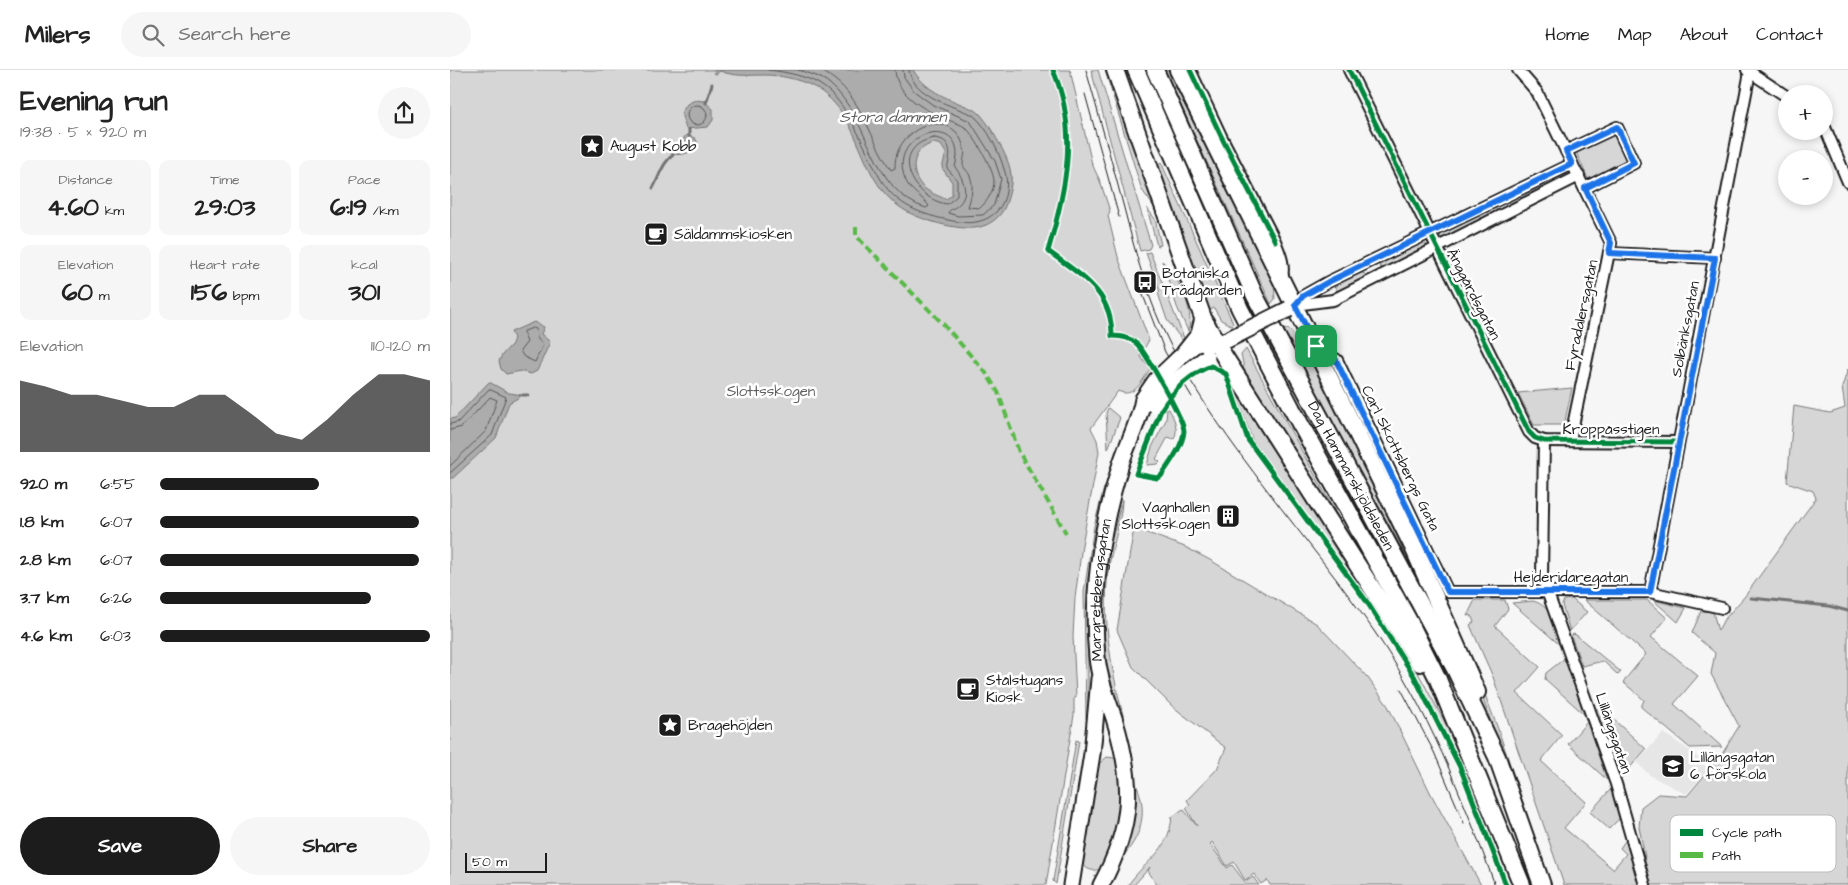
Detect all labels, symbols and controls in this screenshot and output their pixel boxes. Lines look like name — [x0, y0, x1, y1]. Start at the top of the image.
search box — [121, 12, 471, 57]
text: Milers — [25, 18, 91, 52]
icon: search — [139, 21, 167, 49]
text: Search here — [179, 21, 291, 48]
text: Home — [1545, 22, 1590, 47]
text: Map — [1618, 22, 1652, 47]
text: About — [1680, 22, 1728, 47]
text: Contact — [1756, 22, 1823, 47]
text: Evening run — [20, 82, 168, 121]
map controls — [1778, 85, 1833, 205]
button: + — [1778, 85, 1833, 140]
button: share — [378, 87, 430, 139]
water label: Stora dammen — [839, 106, 949, 128]
text: 19:38 · 5 × 920 m — [20, 121, 146, 143]
place icon: August Kobb — [579, 133, 605, 159]
place label: August Kobb — [610, 136, 697, 158]
button: − — [1778, 150, 1833, 205]
text: Distance — [58, 170, 113, 190]
text: Time — [210, 170, 240, 190]
text: Pace — [348, 170, 381, 190]
text: 4.60 — [47, 190, 99, 225]
text: 29:03 — [194, 190, 256, 225]
text: 6:19 — [330, 190, 367, 225]
text: km — [99, 201, 124, 221]
text: /km — [367, 201, 399, 221]
cafe icon: Säldammskiosken — [643, 221, 669, 247]
place label: Säldammskiosken — [674, 224, 793, 245]
street label: Änggårdsgatan — [1441, 245, 1506, 345]
text: Elevation — [58, 255, 113, 275]
text: Heart rate — [190, 255, 260, 275]
text: kcal — [351, 255, 378, 275]
street label: Fyradalersgatan — [1560, 257, 1605, 373]
place label: Botaniska Trädgården — [1162, 263, 1242, 302]
bus stop icon: Botaniska Trädgården — [1132, 269, 1158, 295]
text: 60 — [62, 275, 93, 310]
text: 156 — [191, 275, 227, 310]
text: 301 — [348, 275, 380, 310]
street label: Solbänksgatan — [1666, 279, 1706, 379]
text: m — [93, 286, 110, 306]
text: bpm — [227, 286, 259, 306]
pin — [1295, 325, 1337, 367]
icon: arrive — [1302, 332, 1330, 360]
text: Elevation — [20, 335, 83, 357]
text: 110–120 m — [371, 335, 430, 357]
park label: Slottsskogen — [727, 381, 816, 403]
street label: Carl Skottsbergs Gata — [1355, 382, 1445, 535]
street label: Dag Hammarskjöldsleden — [1302, 398, 1400, 555]
street label: Kroppåsstigen — [1563, 419, 1660, 441]
text: 920 m — [20, 473, 67, 495]
text: 6:55 — [100, 473, 135, 495]
place label: Vagnhallen Slottsskogen — [1121, 497, 1210, 536]
building icon: Vagnhallen Slottsskogen — [1215, 503, 1241, 529]
text: 1.8 km — [20, 511, 63, 533]
text: 6:07 — [100, 511, 133, 533]
street label: Margretebergsgatan — [1085, 516, 1117, 662]
text: 2.8 km — [20, 549, 70, 571]
text: 6:07 — [100, 549, 133, 571]
street label: Hejderidaregatan — [1514, 567, 1629, 589]
text: 3.7 km — [20, 587, 69, 609]
text: 6:26 — [100, 587, 132, 609]
text: 4.6 km — [20, 625, 72, 647]
text: 6:03 — [100, 625, 131, 647]
place label: Stålstugans Kiosk — [986, 670, 1064, 708]
cafe icon: Stålstugans Kiosk — [955, 676, 981, 702]
street label: Lillängsgatan — [1589, 690, 1637, 777]
place icon: Bragehöjden — [657, 712, 683, 738]
place label: Bragehöjden — [688, 715, 773, 737]
place label: Lillängsgatan 6 förskola — [1690, 747, 1775, 785]
school or university icon: Lillängsgatan 6 förskola — [1660, 753, 1686, 779]
legend — [1670, 815, 1836, 872]
button: Save — [20, 817, 220, 875]
button: Share — [230, 817, 430, 875]
text: Cycle path — [1712, 823, 1781, 843]
text: Path — [1712, 846, 1741, 866]
scale bar — [465, 850, 548, 873]
text: 50 m — [472, 852, 507, 872]

